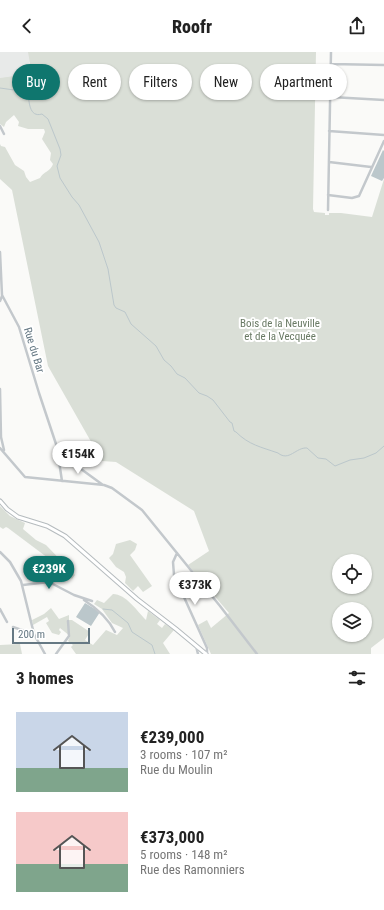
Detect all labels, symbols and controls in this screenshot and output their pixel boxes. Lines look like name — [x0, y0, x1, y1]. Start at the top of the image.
icon: back — [16, 15, 38, 37]
icon: share — [346, 15, 368, 37]
text: Roofr — [172, 16, 212, 37]
chip: Buy — [12, 64, 60, 100]
chip: Rent — [68, 64, 121, 100]
chip: Filters — [129, 64, 192, 100]
chip: New — [200, 64, 252, 100]
chip: Apartment — [260, 64, 347, 100]
park label: Bois de la Neuville et de la Vecquée — [240, 317, 320, 343]
street label: Rue du Bar — [21, 326, 47, 375]
pin: €154K — [50, 441, 106, 475]
text: €154K — [61, 446, 95, 461]
map controls — [332, 554, 372, 642]
button: locate — [332, 554, 372, 594]
pin: €239K — [21, 556, 77, 590]
text: €239K — [32, 561, 66, 576]
pin: €373K — [167, 572, 223, 606]
text: €373K — [178, 577, 212, 592]
button: layers — [332, 602, 372, 642]
scale bar — [12, 626, 90, 645]
text: 200 m — [18, 628, 45, 641]
icon: filters — [346, 667, 368, 689]
text: 3 homes — [16, 668, 74, 688]
text: €239,000 — [140, 727, 204, 747]
icon: home — [48, 728, 96, 776]
text: 3 rooms · 107 m² — [140, 747, 227, 762]
text: Rue du Moulin — [140, 762, 213, 777]
text: €373,000 — [140, 827, 204, 847]
icon: home — [48, 828, 96, 876]
text: 5 rooms · 148 m² — [140, 847, 227, 862]
text: Rue des Ramonniers — [140, 862, 245, 877]

